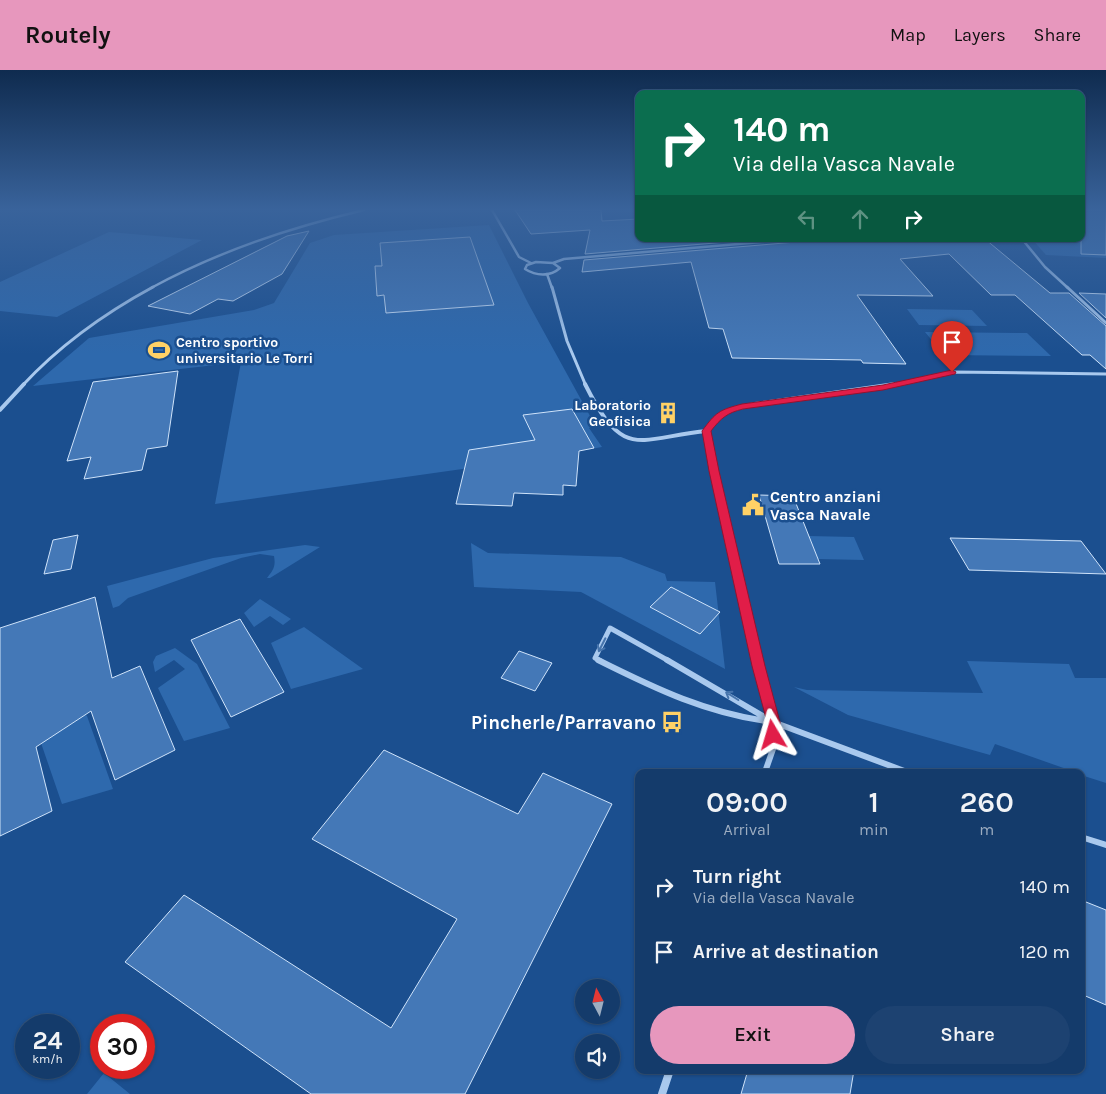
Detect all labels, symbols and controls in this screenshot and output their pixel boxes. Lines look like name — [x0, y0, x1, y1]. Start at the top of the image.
text: Routely — [25, 21, 111, 49]
text: Map — [890, 24, 926, 46]
text: Layers — [954, 24, 1006, 46]
text: Share — [1034, 24, 1081, 46]
text: 140 m — [733, 109, 831, 150]
icon: right — [650, 110, 715, 175]
text: Via della Vasca Navale — [733, 151, 955, 177]
icon: left — [793, 205, 821, 233]
icon: ahead — [846, 205, 874, 233]
icon: right — [899, 205, 927, 233]
pin — [931, 321, 973, 372]
icon: arrive — [938, 328, 966, 356]
place label: Centro sportivo universitario Le Torri — [176, 334, 313, 367]
sports icon: Centro sportivo universitario Le Torri — [146, 337, 172, 363]
place label: Laboratorio Geofisica — [574, 397, 651, 430]
building icon: Laboratorio Geofisica — [655, 400, 681, 426]
place label: Centro anziani Vasca Navale — [770, 487, 881, 524]
public building icon: Centro anziani Vasca Navale — [740, 492, 766, 518]
one-way arrow — [597, 637, 606, 652]
one-way arrow — [725, 691, 739, 701]
position arrow — [746, 708, 798, 760]
bus stop icon: Pincherle/Parravano — [659, 709, 685, 735]
place label: Pincherle/Parravano — [471, 712, 656, 734]
text: 09:00 — [706, 784, 788, 820]
text: 1 — [868, 784, 879, 820]
text: 260 — [959, 784, 1014, 820]
text: Arrival — [724, 820, 770, 839]
text: min — [859, 820, 888, 839]
text: m — [979, 820, 994, 839]
text: Turn right — [693, 866, 782, 888]
icon: right — [650, 873, 678, 901]
text: 140 m — [1020, 876, 1070, 898]
text: Via della Vasca Navale — [693, 888, 855, 907]
icon: arrive — [650, 938, 678, 966]
text: Arrive at destination — [693, 941, 879, 963]
text: 120 m — [1019, 941, 1070, 963]
north arrow — [575, 979, 620, 1024]
map controls — [575, 979, 620, 1079]
button: Exit — [650, 1006, 855, 1064]
button: Share — [865, 1006, 1070, 1064]
speed limit sign: 30 — [90, 1014, 155, 1079]
text: 24 — [32, 1026, 63, 1055]
button: sound — [575, 1034, 620, 1079]
text: km/h — [32, 1052, 63, 1066]

